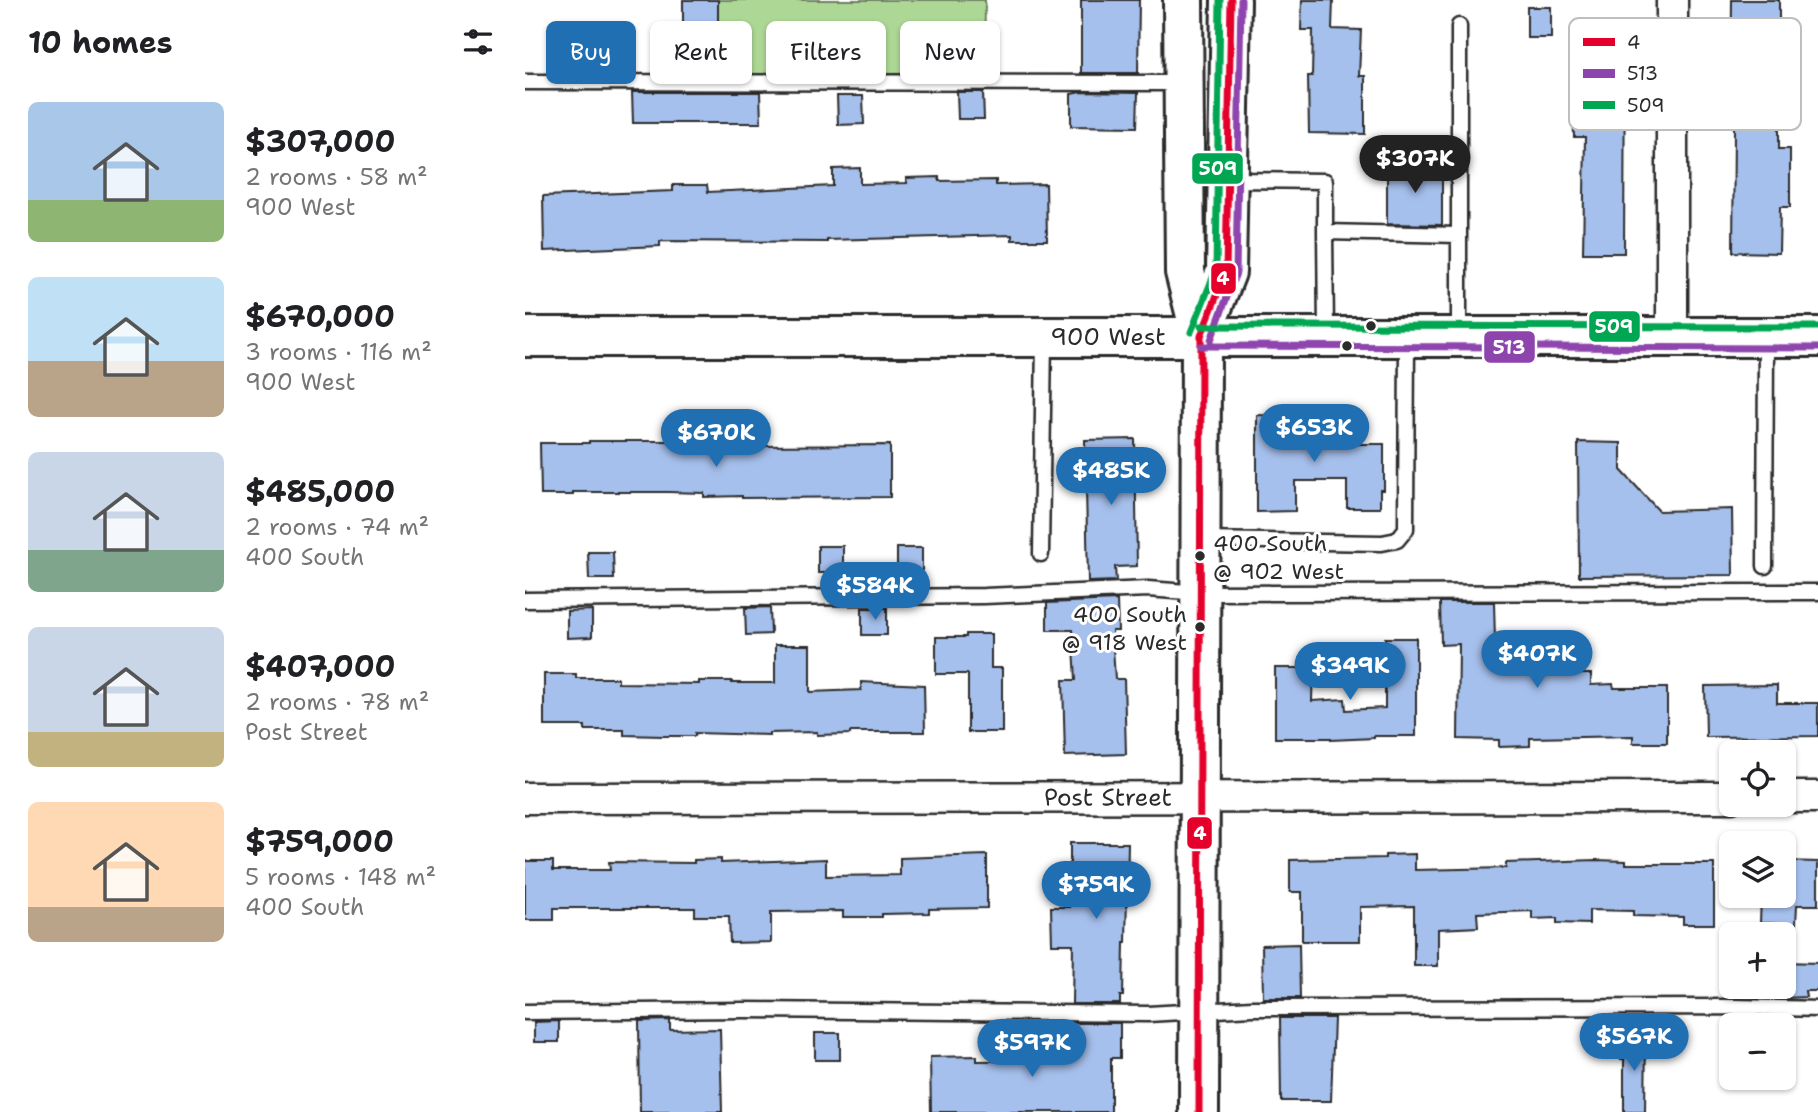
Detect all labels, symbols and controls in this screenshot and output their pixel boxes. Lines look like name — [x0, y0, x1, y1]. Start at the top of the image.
legend — [1569, 18, 1801, 130]
chip: Buy — [546, 21, 636, 84]
chip: Rent — [650, 21, 752, 84]
chip: Filters — [766, 21, 886, 84]
chip: New — [900, 21, 1000, 84]
text: 10 homes — [28, 22, 173, 63]
icon: filters — [459, 23, 497, 61]
text: 4 — [1627, 30, 1640, 55]
text: 513 — [1627, 61, 1658, 86]
text: 509 — [1627, 93, 1665, 118]
text: $307,000 — [245, 121, 396, 162]
icon: home — [84, 130, 168, 214]
pin: $307K — [1366, 136, 1464, 195]
text: $307K — [1375, 143, 1455, 173]
line badge: 509 — [1191, 152, 1244, 185]
text: 509 — [1199, 156, 1237, 181]
text: 2 rooms · 58 m² — [245, 162, 428, 192]
text: 900 West — [245, 192, 356, 222]
line badge: 4 — [1210, 262, 1237, 295]
text: 4 — [1216, 266, 1230, 291]
text: $670,000 — [245, 296, 395, 337]
icon: home — [84, 305, 168, 389]
line badge: 509 — [1588, 310, 1641, 343]
text: 509 — [1595, 314, 1633, 339]
unlabelled marker — [1364, 319, 1378, 333]
street label: 900 West — [1050, 321, 1166, 353]
line badge: 513 — [1483, 330, 1536, 364]
text: 513 — [1493, 335, 1525, 360]
text: 3 rooms · 116 m² — [245, 337, 432, 367]
unlabelled marker — [1340, 339, 1354, 353]
text: 900 West — [245, 367, 356, 397]
pin: $653K — [1265, 405, 1363, 464]
pin: $670K — [667, 410, 765, 469]
text: $653K — [1275, 412, 1353, 442]
text: $670K — [677, 417, 755, 447]
pin: $485K — [1062, 448, 1160, 507]
text: $485K — [1072, 455, 1150, 485]
text: $485,000 — [245, 471, 395, 512]
icon: home — [84, 480, 168, 564]
text: 2 rooms · 74 m² — [245, 512, 429, 542]
place label: 400 South @ 902 West — [1213, 529, 1344, 586]
text: 400 South — [245, 542, 364, 572]
marker: 400 South @ 902 West — [1193, 549, 1207, 563]
pin: $584K — [826, 562, 924, 622]
text: $584K — [836, 570, 914, 600]
place label: 400 South @ 918 West — [1062, 600, 1187, 657]
marker: 400 South @ 918 West — [1193, 620, 1207, 634]
pin: $407K — [1488, 630, 1586, 690]
text: $407K — [1497, 638, 1577, 668]
pin: $349K — [1301, 642, 1399, 702]
text: $407,000 — [245, 646, 396, 687]
text: $349K — [1311, 650, 1389, 680]
icon: home — [84, 655, 168, 739]
text: 2 rooms · 78 m² — [245, 687, 429, 717]
text: Post Street — [245, 717, 368, 747]
map controls — [1719, 740, 1796, 1090]
button: locate — [1719, 740, 1796, 817]
street label: Post Street — [1044, 781, 1172, 814]
line badge: 4 — [1186, 816, 1213, 850]
text: $759,000 — [245, 821, 394, 862]
text: 4 — [1193, 821, 1207, 846]
icon: home — [84, 830, 168, 914]
button: layers — [1719, 831, 1796, 908]
text: 5 rooms · 148 m² — [245, 862, 436, 892]
pin: $759K — [1047, 862, 1145, 921]
text: $759K — [1058, 869, 1134, 899]
text: 400 South — [245, 892, 364, 922]
button: + — [1719, 922, 1796, 999]
button: − — [1719, 1013, 1796, 1090]
pin: $567K — [1585, 1014, 1683, 1073]
pin: $597K — [983, 1020, 1081, 1079]
text: $567K — [1596, 1021, 1672, 1051]
text: $597K — [993, 1027, 1071, 1057]

